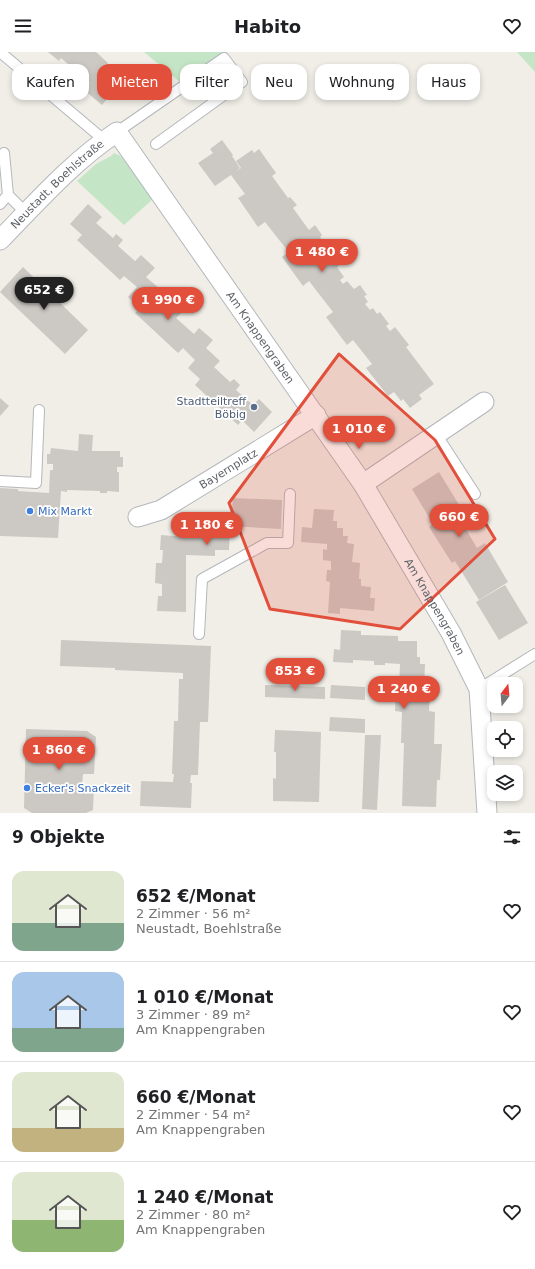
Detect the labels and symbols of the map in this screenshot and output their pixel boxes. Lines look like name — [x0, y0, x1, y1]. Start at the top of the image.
street label: Neustadt, Boehlstraße — [8, 137, 107, 232]
pin: 1 480 € — [285, 239, 359, 273]
pin: 652 € — [16, 277, 72, 311]
pin: 1 990 € — [131, 287, 205, 321]
street label: Am Knappengraben — [223, 289, 297, 386]
place label: Stadtteiltreff Böbig — [177, 395, 246, 421]
marker: Stadtteiltreff Böbig — [249, 402, 259, 412]
pin: 1 010 € — [322, 416, 396, 450]
street label: Bayernplatz — [197, 446, 260, 492]
pin: 660 € — [431, 504, 487, 538]
place label: Mix Markt — [38, 505, 93, 518]
marker: Mix Markt — [25, 506, 35, 516]
pin: 1 180 € — [170, 512, 244, 546]
street label: Am Knappengraben — [401, 556, 467, 657]
pin: 853 € — [267, 658, 323, 692]
pin: 1 240 € — [367, 676, 441, 710]
north arrow — [487, 677, 523, 713]
pin: 1 860 € — [22, 737, 96, 771]
place label: Ecker's Snackzeit — [35, 782, 131, 795]
marker: Ecker's Snackzeit — [22, 783, 32, 793]

